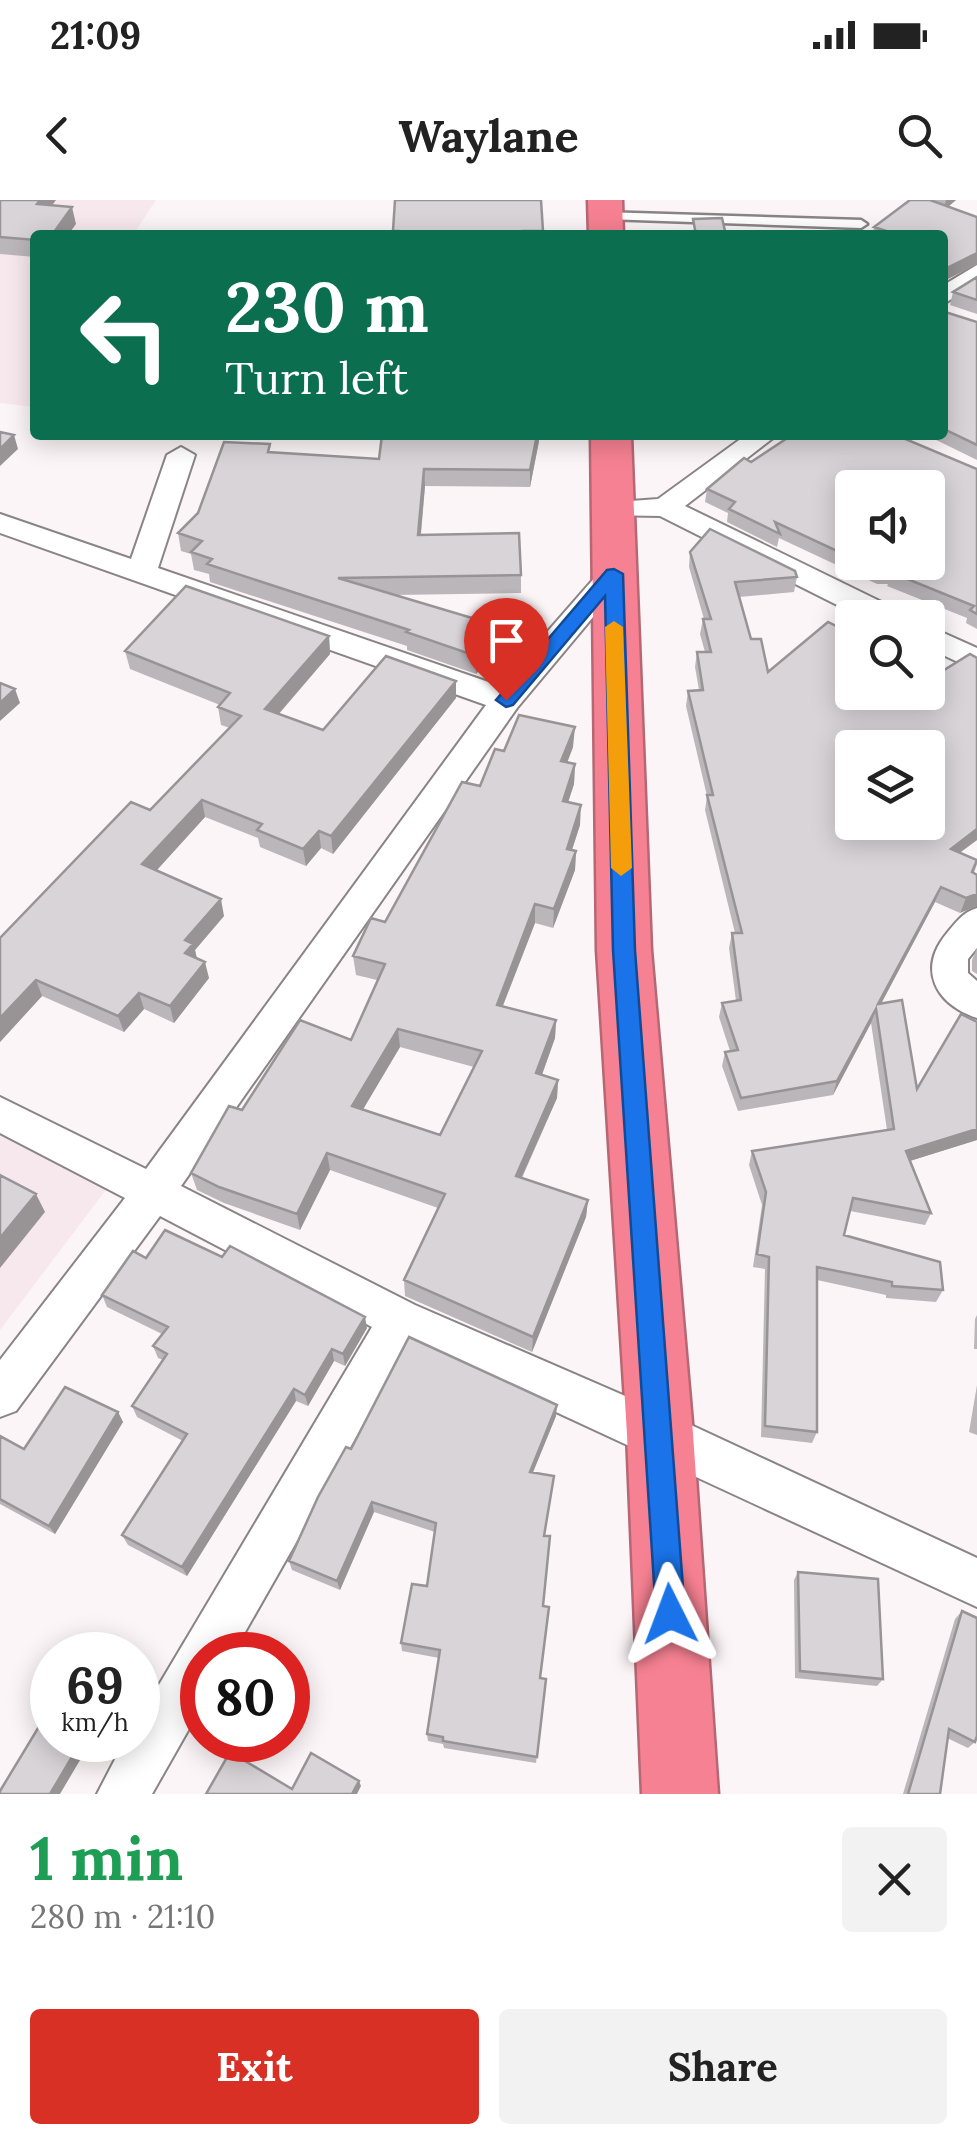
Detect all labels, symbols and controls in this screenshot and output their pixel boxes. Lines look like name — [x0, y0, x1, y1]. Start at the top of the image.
text: 21:09 — [50, 11, 141, 59]
text: Waylane — [398, 107, 579, 164]
icon: back — [30, 108, 85, 163]
icon: search — [892, 108, 947, 163]
text: 230 m — [225, 262, 429, 351]
icon: left — [60, 270, 190, 400]
text: Turn left — [225, 349, 408, 406]
map controls — [835, 470, 945, 840]
button: sound — [835, 470, 945, 580]
pin — [464, 598, 549, 701]
button: search — [835, 600, 945, 710]
icon: arrive — [479, 613, 534, 668]
button: layers — [835, 730, 945, 840]
position arrow — [618, 1562, 722, 1666]
speed limit sign: 80 — [180, 1632, 310, 1762]
text: 69 — [66, 1653, 124, 1717]
text: km/h — [61, 1706, 129, 1738]
text: 1 min — [30, 1820, 183, 1896]
button: close — [842, 1827, 947, 1932]
text: 280 m · 21:10 — [30, 1896, 215, 1937]
button: Exit — [30, 2009, 479, 2124]
button: Share — [499, 2009, 947, 2124]

